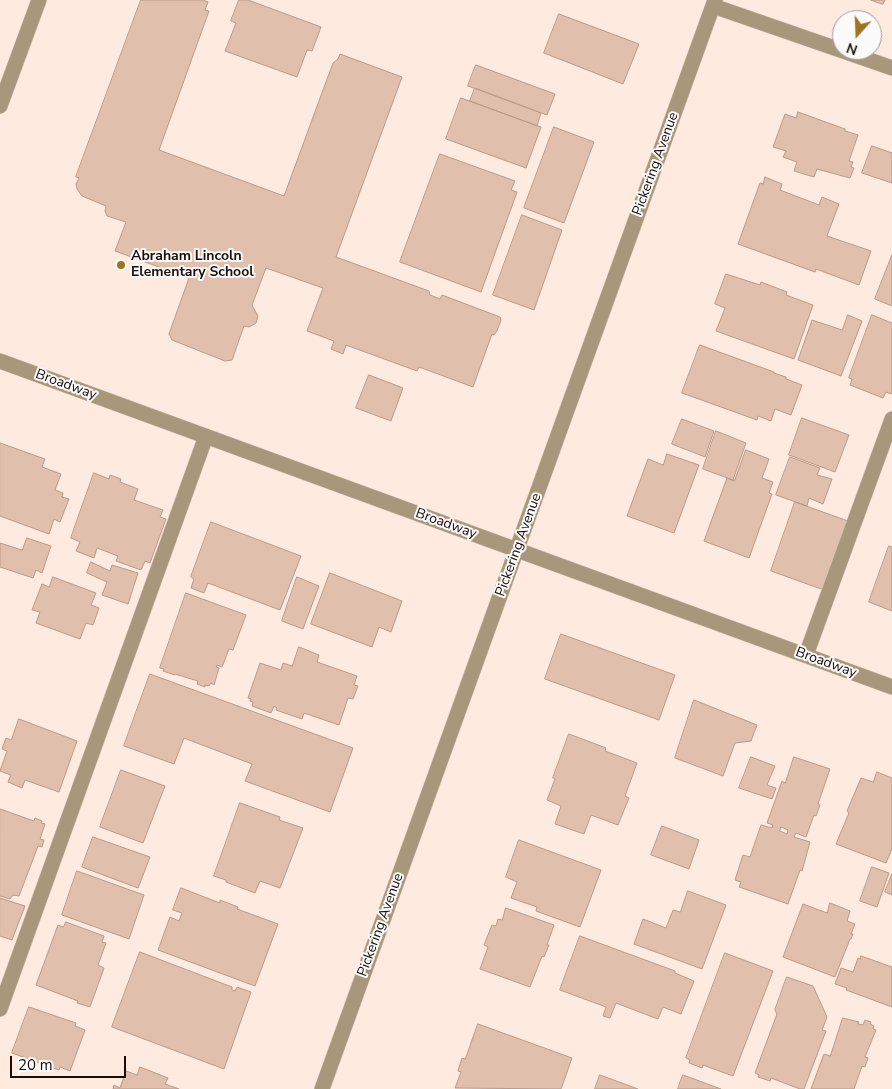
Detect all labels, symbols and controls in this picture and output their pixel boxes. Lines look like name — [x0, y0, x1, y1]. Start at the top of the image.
north arrow — [832, 10, 882, 60]
text: N — [844, 38, 860, 59]
street label: Pickering Avenue — [630, 110, 682, 218]
place label: Abraham Lincoln Elementary School — [131, 249, 254, 282]
marker: Abraham Lincoln Elementary School — [115, 259, 127, 271]
street label: Broadway — [33, 366, 99, 404]
street label: Pickering Avenue — [493, 491, 545, 599]
street label: Broadway — [413, 505, 479, 543]
street label: Broadway — [793, 644, 859, 682]
street label: Pickering Avenue — [355, 871, 407, 979]
scale bar — [12, 1046, 129, 1078]
text: 20 m — [18, 1055, 53, 1075]

